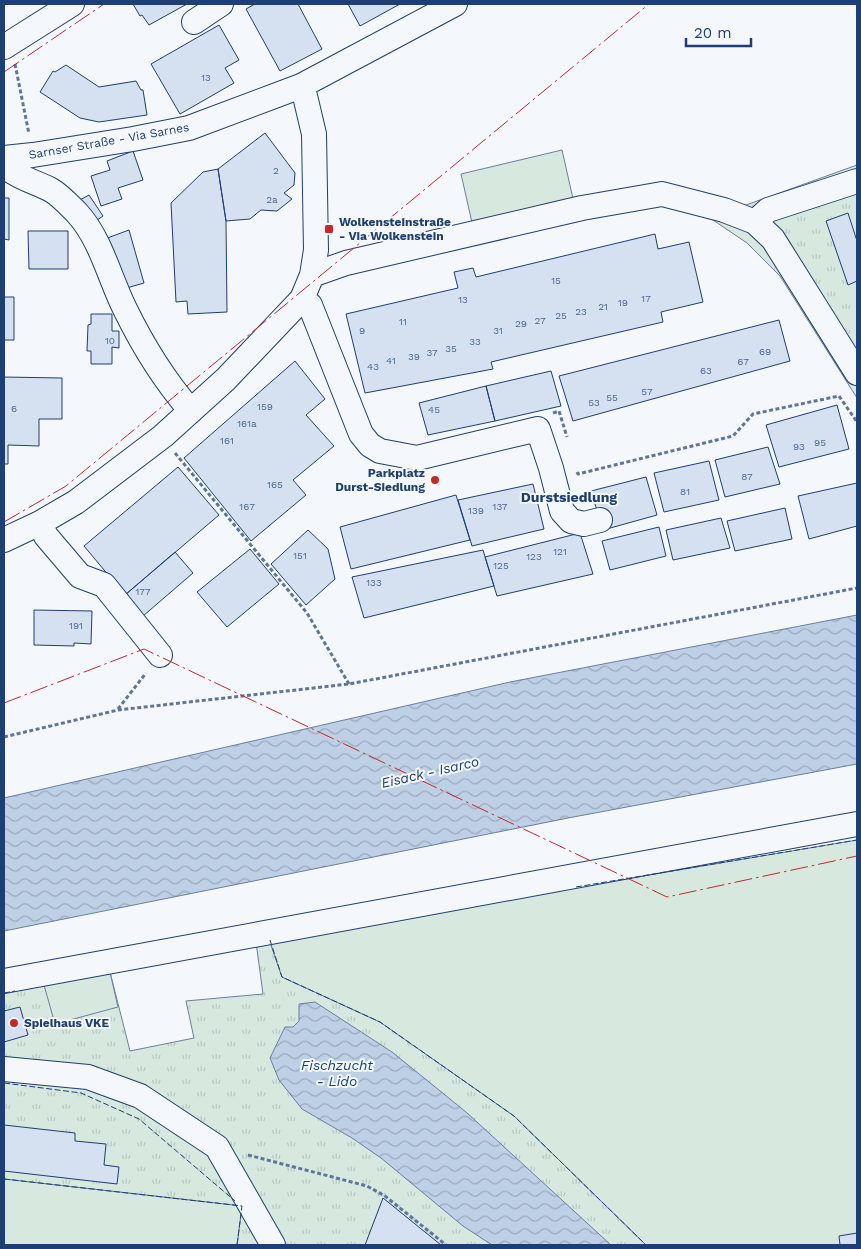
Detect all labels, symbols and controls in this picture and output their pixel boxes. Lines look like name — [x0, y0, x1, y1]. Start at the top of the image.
scale bar — [686, 15, 751, 47]
text: 20 m — [694, 24, 732, 42]
house number: 13 — [201, 72, 211, 83]
street label: Sarnser Straße - Via Sarnes — [28, 120, 190, 162]
house number: 2 — [273, 165, 279, 176]
house number: 2a — [266, 194, 278, 205]
place label: Wolkensteinstraße - Via Wolkenstein — [339, 215, 451, 243]
marker: Wolkensteinstraße - Via Wolkenstein — [323, 223, 335, 235]
house number: 15 — [551, 275, 561, 286]
house number: 17 — [641, 293, 651, 304]
house number: 13 — [458, 294, 468, 305]
house number: 19 — [618, 297, 628, 308]
house number: 21 — [598, 301, 608, 312]
house number: 23 — [575, 306, 587, 317]
house number: 25 — [555, 310, 567, 321]
house number: 27 — [534, 315, 546, 326]
house number: 11 — [399, 316, 407, 327]
house number: 29 — [515, 318, 527, 329]
house number: 9 — [359, 325, 365, 336]
house number: 31 — [493, 325, 503, 336]
house number: 10 — [105, 335, 115, 346]
house number: 33 — [469, 336, 481, 347]
house number: 35 — [445, 343, 457, 354]
house number: 69 — [759, 346, 771, 357]
house number: 37 — [426, 347, 438, 358]
house number: 39 — [408, 351, 420, 362]
house number: 41 — [386, 355, 396, 366]
house number: 67 — [737, 356, 749, 367]
house number: 43 — [367, 361, 379, 372]
house number: 63 — [700, 365, 712, 376]
house number: 57 — [641, 386, 653, 397]
house number: 55 — [606, 392, 618, 403]
house number: 53 — [588, 397, 600, 408]
house number: 159 — [257, 401, 273, 412]
house number: 6 — [11, 403, 17, 414]
house number: 45 — [428, 404, 440, 415]
house number: 161a — [237, 418, 257, 429]
house number: 161 — [220, 435, 234, 446]
house number: 95 — [814, 437, 826, 448]
house number: 93 — [793, 441, 805, 452]
place label: Parkplatz Durst-Siedlung — [335, 466, 425, 494]
house number: 87 — [741, 471, 753, 482]
marker: Parkplatz Durst-Siedlung — [429, 474, 441, 486]
house number: 165 — [267, 479, 283, 490]
house number: 81 — [680, 486, 690, 497]
district label: Durstsiedlung — [521, 489, 617, 505]
house number: 167 — [239, 501, 255, 512]
house number: 137 — [493, 501, 508, 512]
house number: 139 — [468, 505, 484, 516]
house number: 121 — [553, 546, 567, 557]
house number: 151 — [293, 550, 307, 561]
house number: 123 — [526, 551, 542, 562]
house number: 125 — [493, 560, 509, 571]
house number: 133 — [366, 577, 382, 588]
house number: 177 — [135, 586, 151, 597]
house number: 191 — [69, 620, 83, 631]
water label: Eisack - Isarco — [379, 753, 481, 791]
place label: Spielhaus VKE — [24, 1016, 109, 1030]
marker: Spielhaus VKE — [8, 1017, 20, 1029]
water label: Fischzucht - Lido — [301, 1057, 373, 1089]

